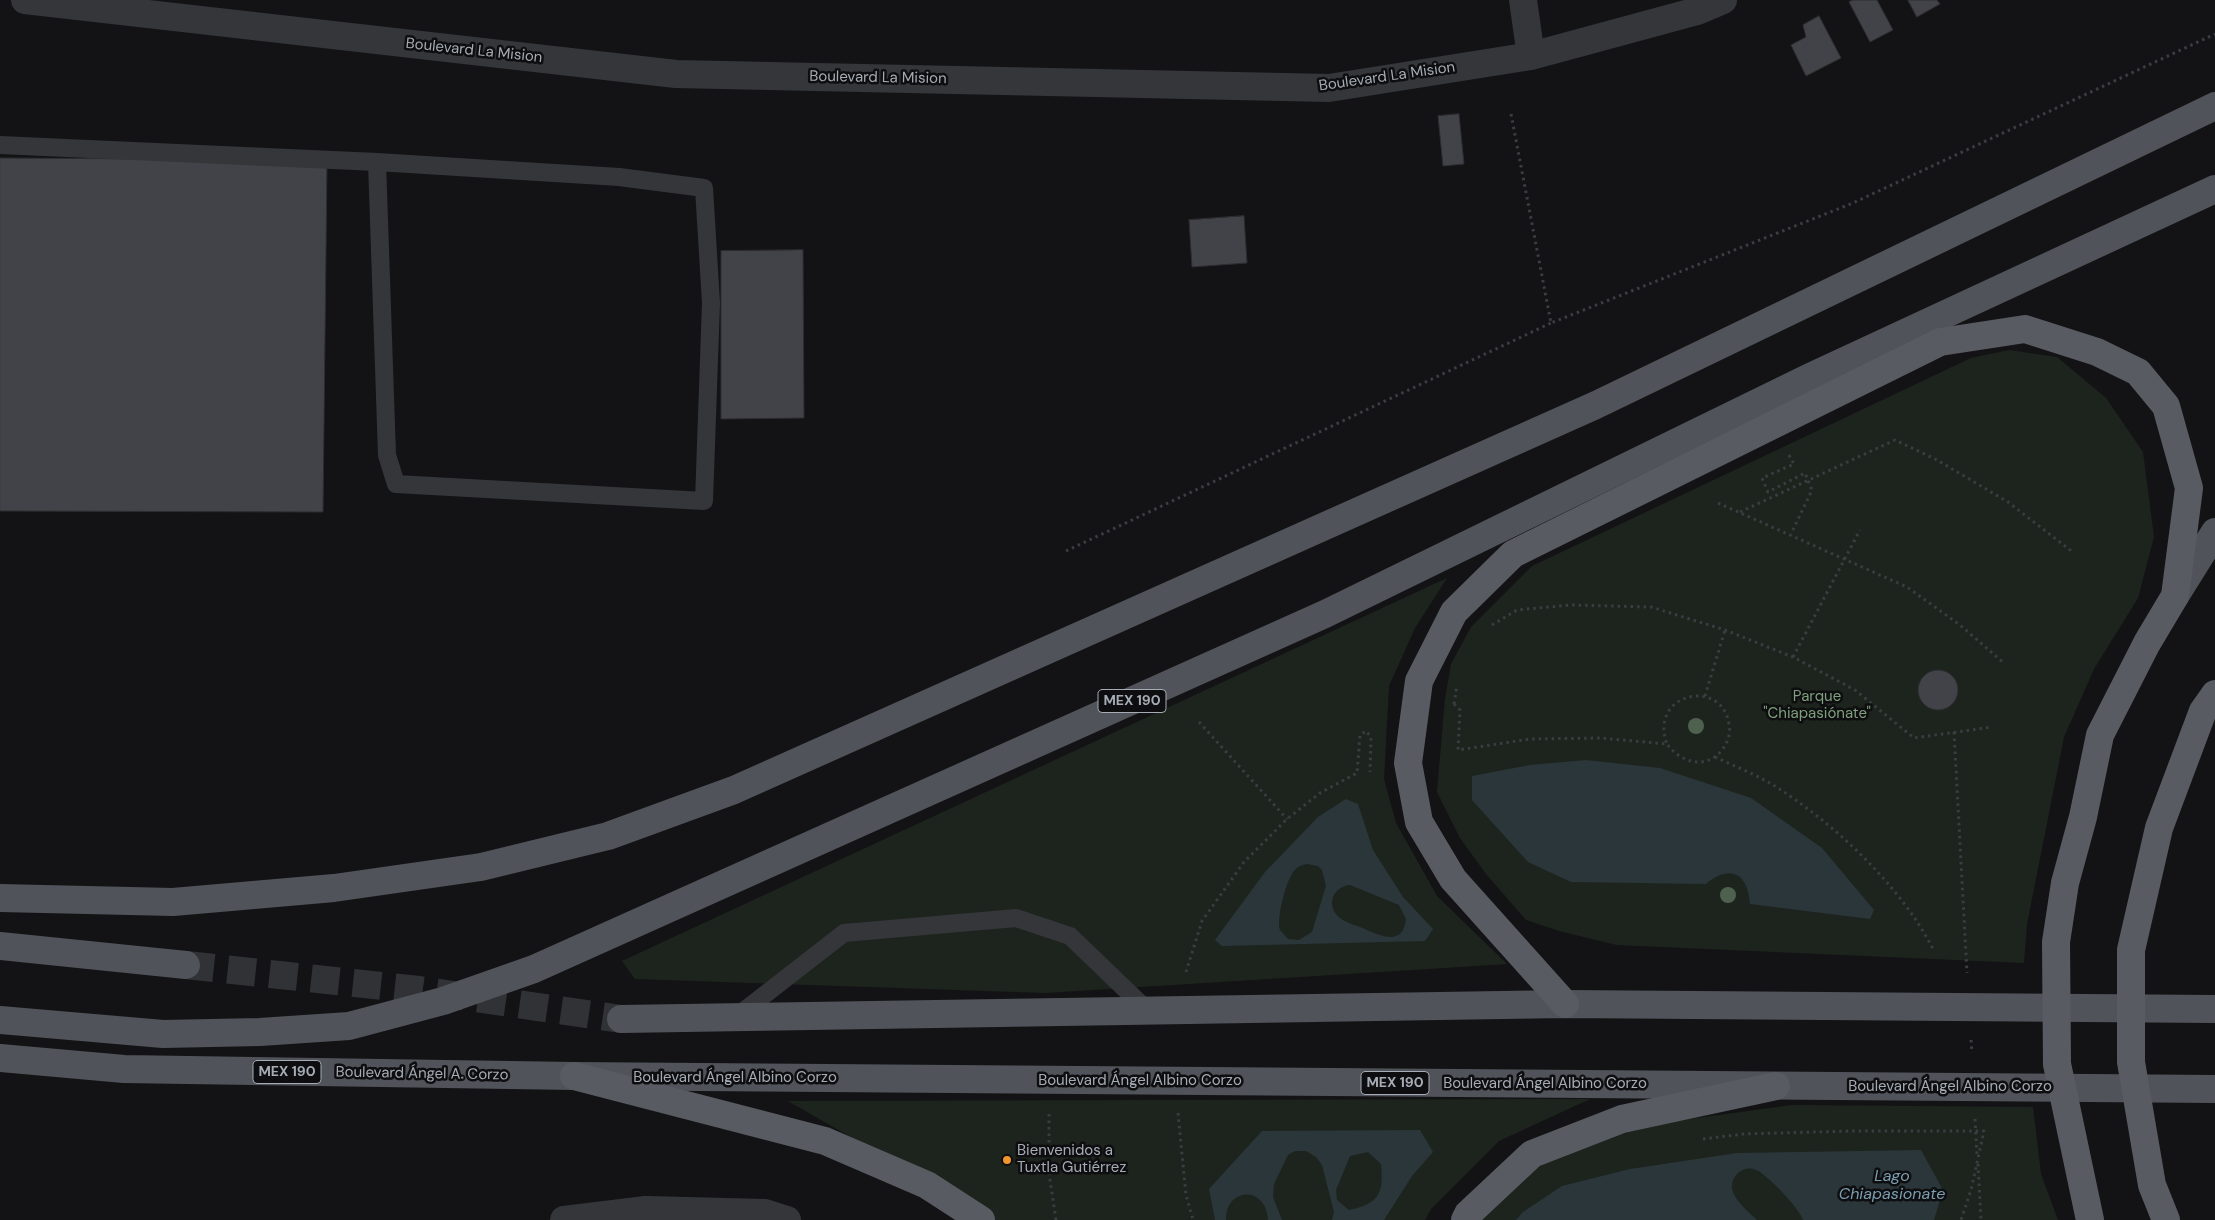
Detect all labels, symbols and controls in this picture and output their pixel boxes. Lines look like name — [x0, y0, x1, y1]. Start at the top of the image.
street label: Boulevard La Mision — [405, 35, 543, 67]
street label: Boulevard La Mision — [1318, 59, 1456, 95]
street label: Boulevard La Mision — [809, 68, 947, 88]
park label: Parque "Chiapasiónate" — [1763, 688, 1871, 723]
road number: MEX 190 — [1098, 689, 1166, 712]
road number: MEX 190 — [253, 1060, 321, 1084]
street label: Boulevard Ángel A. Corzo — [335, 1063, 509, 1085]
street label: Boulevard Ángel Albino Corzo — [633, 1069, 837, 1087]
street label: Boulevard Ángel Albino Corzo — [1038, 1072, 1242, 1090]
road number: MEX 190 — [1361, 1072, 1429, 1094]
street label: Boulevard Ángel Albino Corzo — [1443, 1075, 1647, 1093]
street label: Boulevard Ángel Albino Corzo — [1848, 1078, 2052, 1096]
place label: Bienvenidos a Tuxtla Gutiérrez — [1017, 1142, 1126, 1177]
marker: Bienvenidos a Tuxtla Gutiérrez — [1001, 1154, 1013, 1166]
water label: Lago Chiapasionate — [1839, 1167, 1945, 1205]

